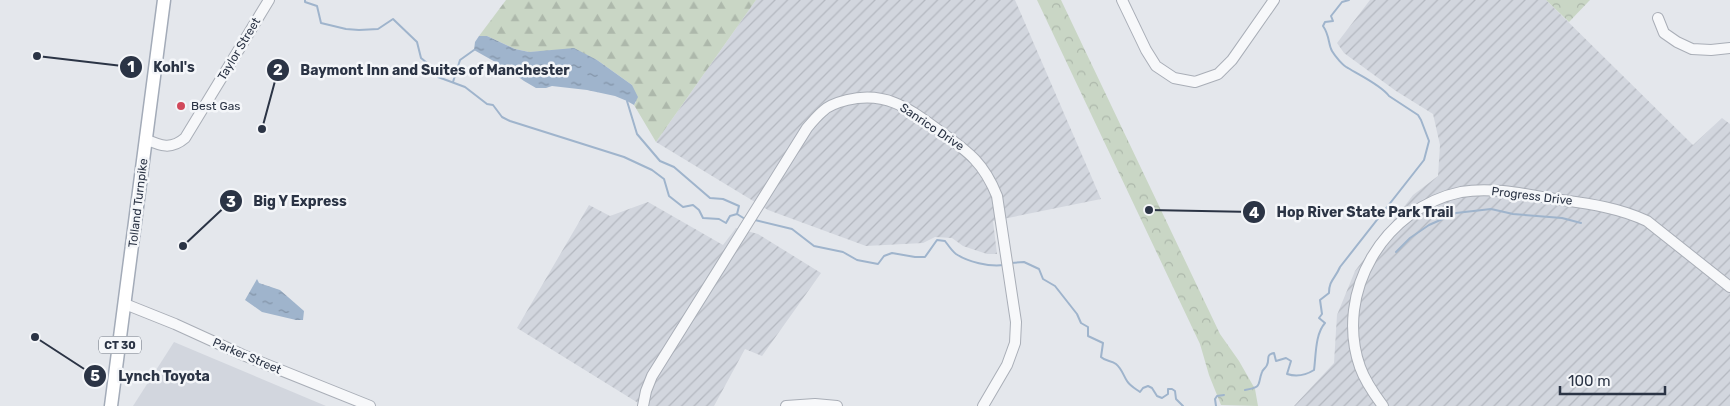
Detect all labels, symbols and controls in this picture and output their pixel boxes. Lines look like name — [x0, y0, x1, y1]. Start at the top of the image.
street label: Taylor Street — [215, 15, 263, 83]
callout: Kohl's — [119, 53, 205, 82]
callout: Baymont Inn and Suites of Manchester — [265, 56, 580, 85]
text: 1 — [127, 58, 135, 76]
text: Kohl's — [153, 59, 195, 76]
text: 2 — [273, 61, 283, 79]
text: Baymont Inn and Suites of Manchester — [300, 62, 570, 79]
place label: Best Gas — [191, 99, 240, 113]
marker: Best Gas — [175, 100, 187, 112]
street label: Sanrico Drive — [897, 100, 967, 154]
street label: Tolland Turnpike — [126, 157, 150, 248]
street label: Progress Drive — [1491, 184, 1574, 208]
callout: Big Y Express — [218, 187, 357, 216]
text: 3 — [226, 193, 236, 211]
text: Big Y Express — [253, 193, 347, 210]
callout: Hop River State Park Trail — [1242, 198, 1464, 227]
text: 4 — [1249, 204, 1259, 222]
text: Hop River State Park Trail — [1276, 204, 1454, 221]
street label: Parker Street — [211, 335, 284, 377]
road number: CT 30 — [99, 336, 141, 354]
callout: Lynch Toyota — [83, 361, 220, 390]
scale bar — [1560, 364, 1665, 396]
text: 5 — [90, 367, 100, 385]
text: Lynch Toyota — [118, 368, 210, 385]
text: 100 m — [1568, 372, 1610, 390]

